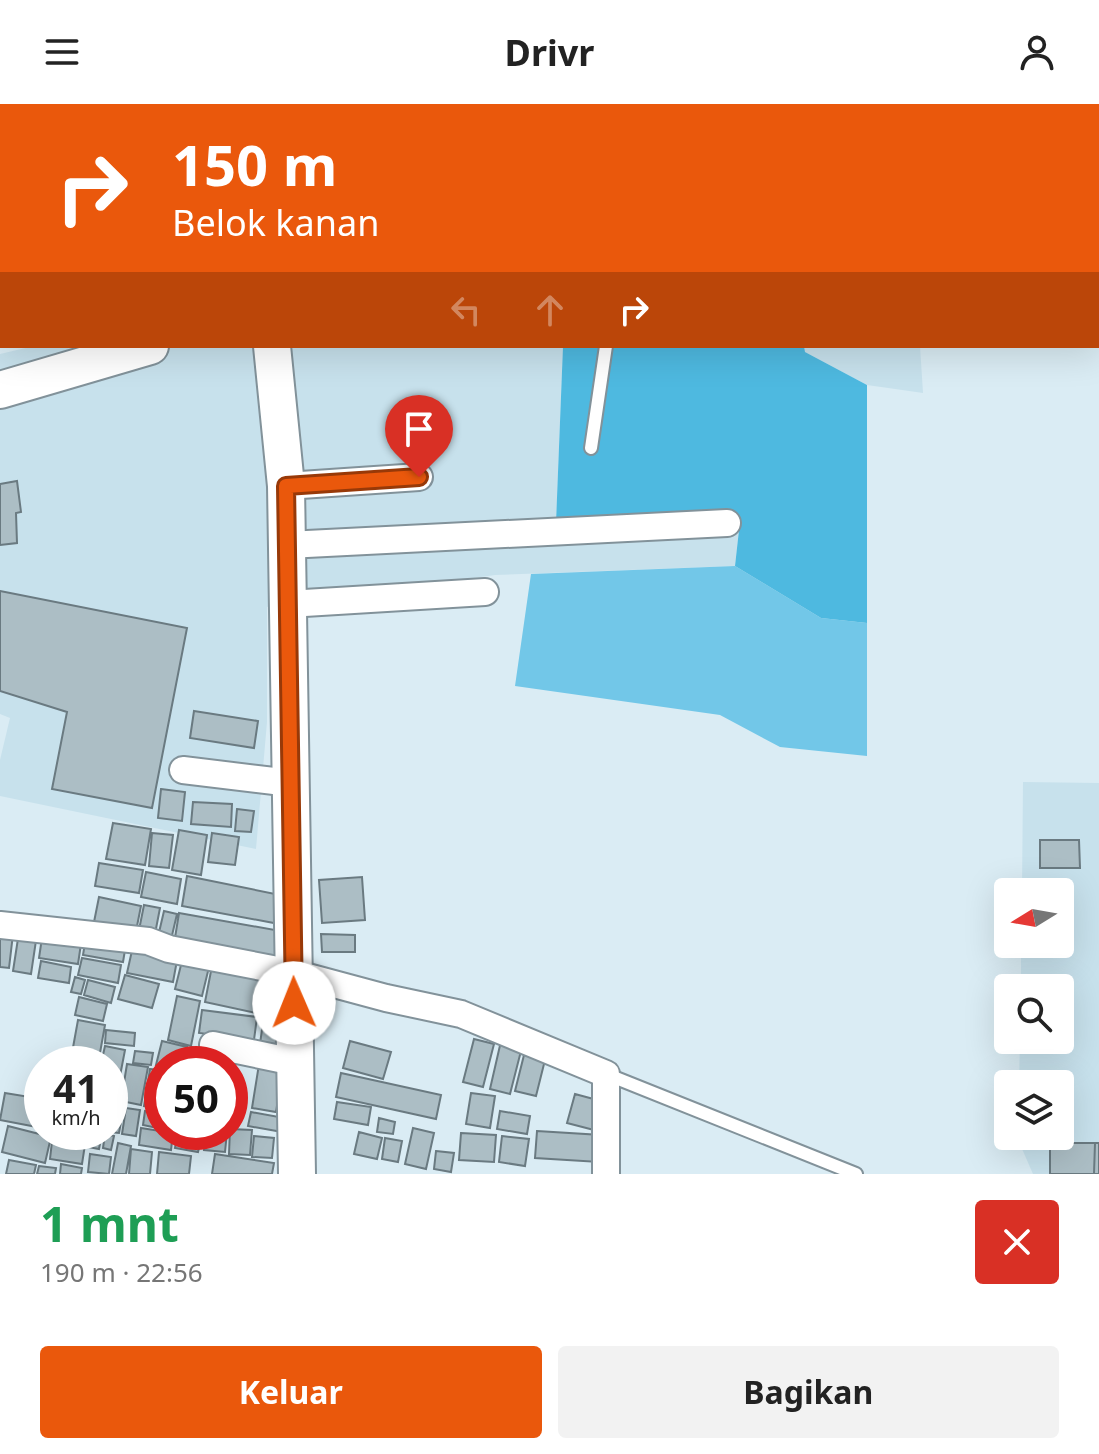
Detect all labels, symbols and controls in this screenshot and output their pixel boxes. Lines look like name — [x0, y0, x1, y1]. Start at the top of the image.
text: Drivr — [505, 28, 594, 77]
icon: menu — [40, 30, 84, 74]
icon: person — [1015, 30, 1059, 74]
text: 150 m — [172, 126, 337, 202]
icon: right — [40, 136, 144, 240]
text: Belok kanan — [172, 198, 379, 247]
icon: left — [444, 288, 488, 332]
icon: ahead — [528, 288, 572, 332]
icon: right — [612, 288, 656, 332]
pin — [385, 395, 453, 477]
icon: arrive — [397, 407, 441, 451]
north arrow — [994, 878, 1074, 958]
map controls — [994, 878, 1074, 1150]
position arrow — [252, 961, 336, 1045]
button: search — [994, 974, 1074, 1054]
speed limit sign: 50 — [144, 1046, 248, 1150]
text: 41 — [53, 1060, 99, 1115]
button: layers — [994, 1070, 1074, 1150]
text: km/h — [51, 1104, 101, 1131]
text: 1 mnt — [40, 1191, 179, 1256]
button: close — [975, 1200, 1059, 1284]
text: 190 m · 22:56 — [40, 1254, 203, 1290]
button: Keluar — [40, 1346, 542, 1438]
button: Bagikan — [558, 1346, 1059, 1438]

